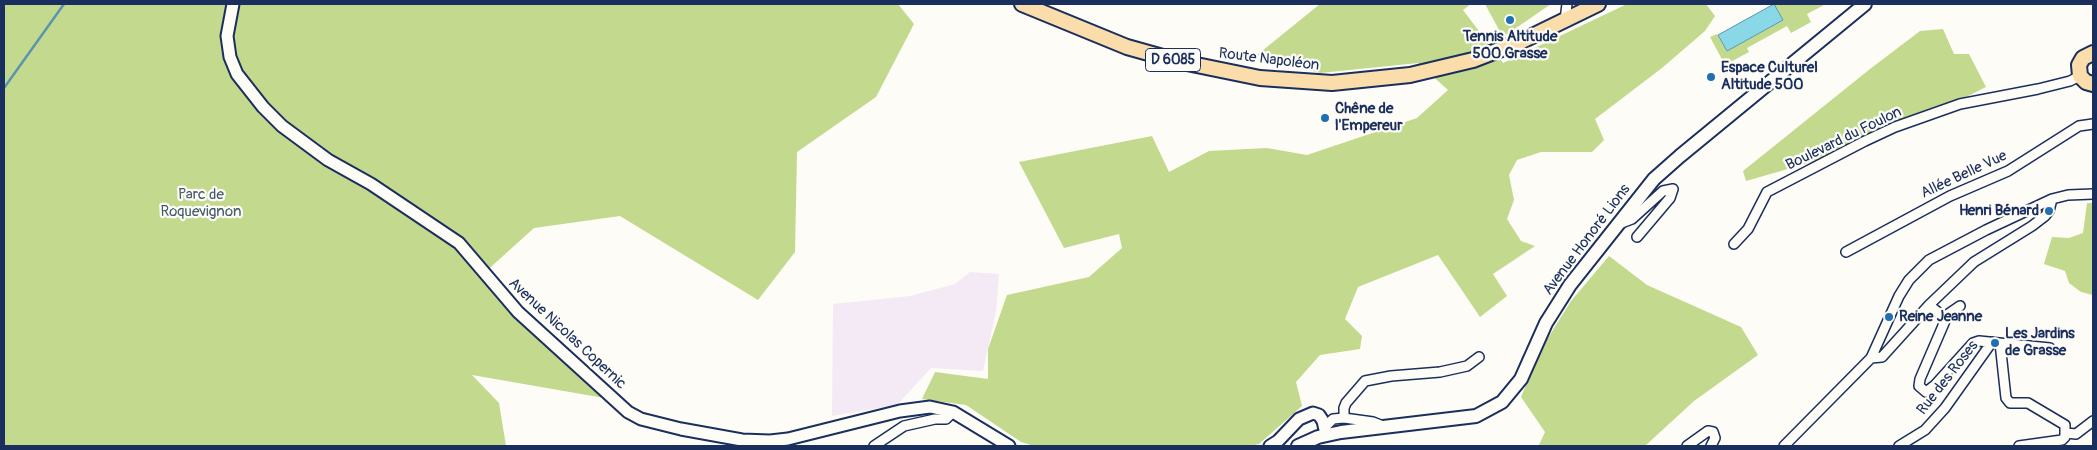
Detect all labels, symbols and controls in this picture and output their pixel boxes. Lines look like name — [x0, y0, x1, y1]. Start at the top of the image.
marker: Tennis Altitude 500 Grasse — [1504, 14, 1516, 26]
place label: Tennis Altitude 500 Grasse — [1463, 28, 1557, 63]
street label: Route Napoléon — [1218, 45, 1320, 75]
road number: D 6085 — [1146, 48, 1200, 72]
place label: Espace Culturel Altitude 500 — [1721, 59, 1818, 94]
marker: Espace Culturel Altitude 500 — [1705, 71, 1717, 83]
place label: Chêne de l'Empereur — [1335, 100, 1402, 135]
street label: Boulevard du Foulon — [1783, 103, 1905, 175]
marker: Chêne de l'Empereur — [1319, 112, 1331, 124]
street label: Allée Belle Vue — [1918, 147, 2010, 203]
street label: Avenue Honoré Lions — [1539, 181, 1635, 299]
park label: Parc de Roquevignon — [161, 186, 241, 221]
place label: Henri Bénard — [1959, 202, 2039, 220]
marker: Henri Bénard — [2043, 205, 2055, 217]
street label: Avenue Nicolas Copernic — [504, 275, 630, 393]
place label: Reine Jeanne — [1899, 308, 1982, 326]
marker: Reine Jeanne — [1883, 311, 1895, 323]
place label: Les Jardins de Grasse — [2005, 325, 2075, 360]
street label: Rue des Roses — [1913, 337, 1983, 419]
marker: Les Jardins de Grasse — [1989, 337, 2001, 349]

